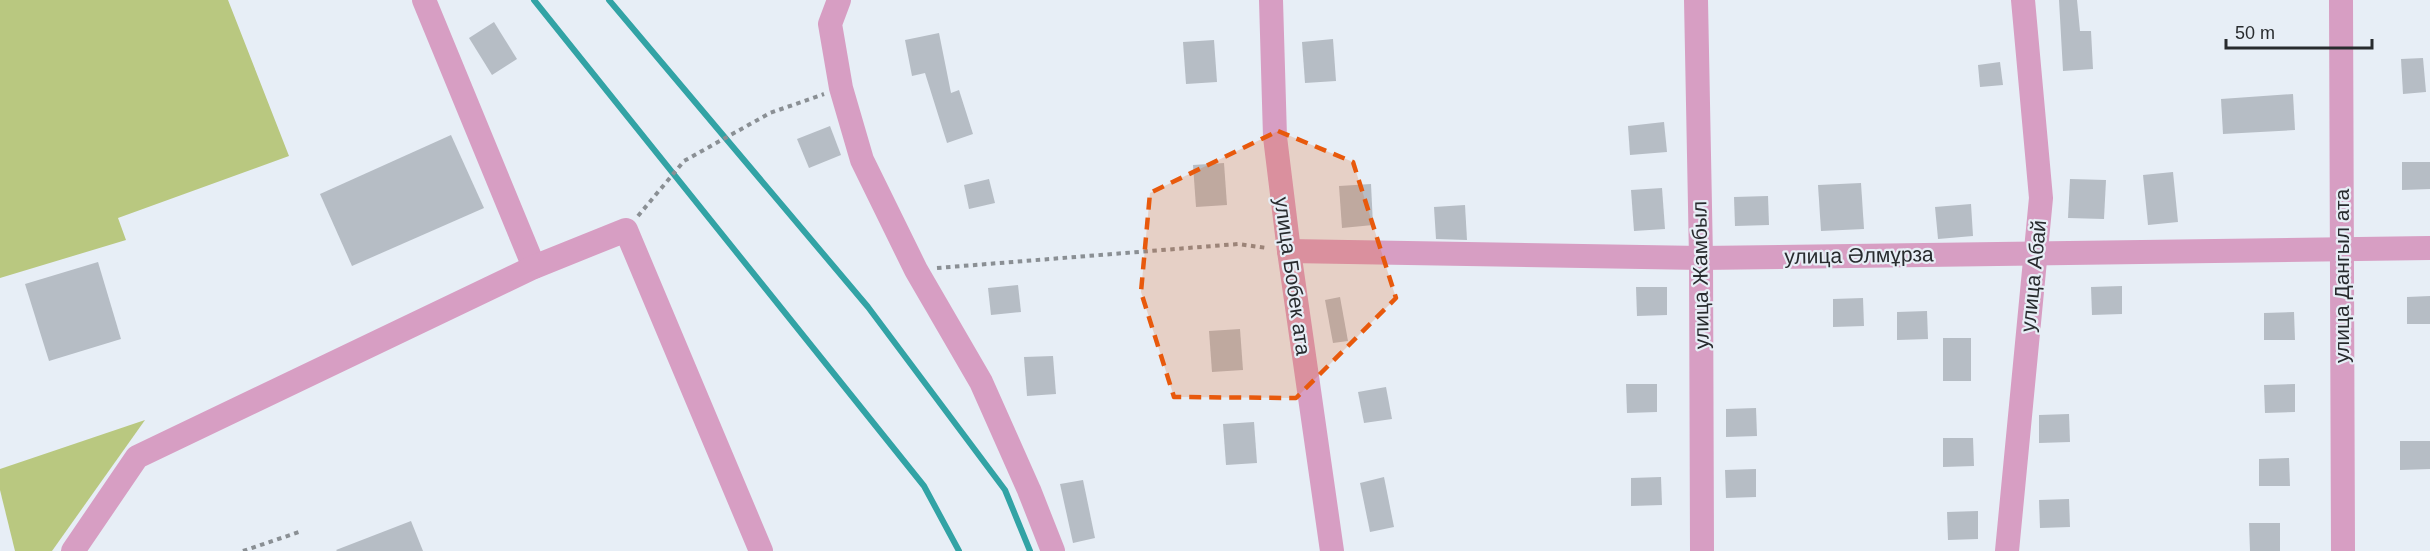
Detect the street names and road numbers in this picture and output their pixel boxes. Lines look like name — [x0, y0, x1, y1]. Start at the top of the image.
street label: улица Дангыл ата — [2330, 189, 2353, 363]
street label: улица Бобек ата — [1270, 195, 1316, 357]
street label: улица Жамбыл — [1687, 201, 1713, 349]
street label: улица Абай — [2016, 219, 2050, 333]
street label: улица Әлмұрза — [1784, 242, 1934, 268]

